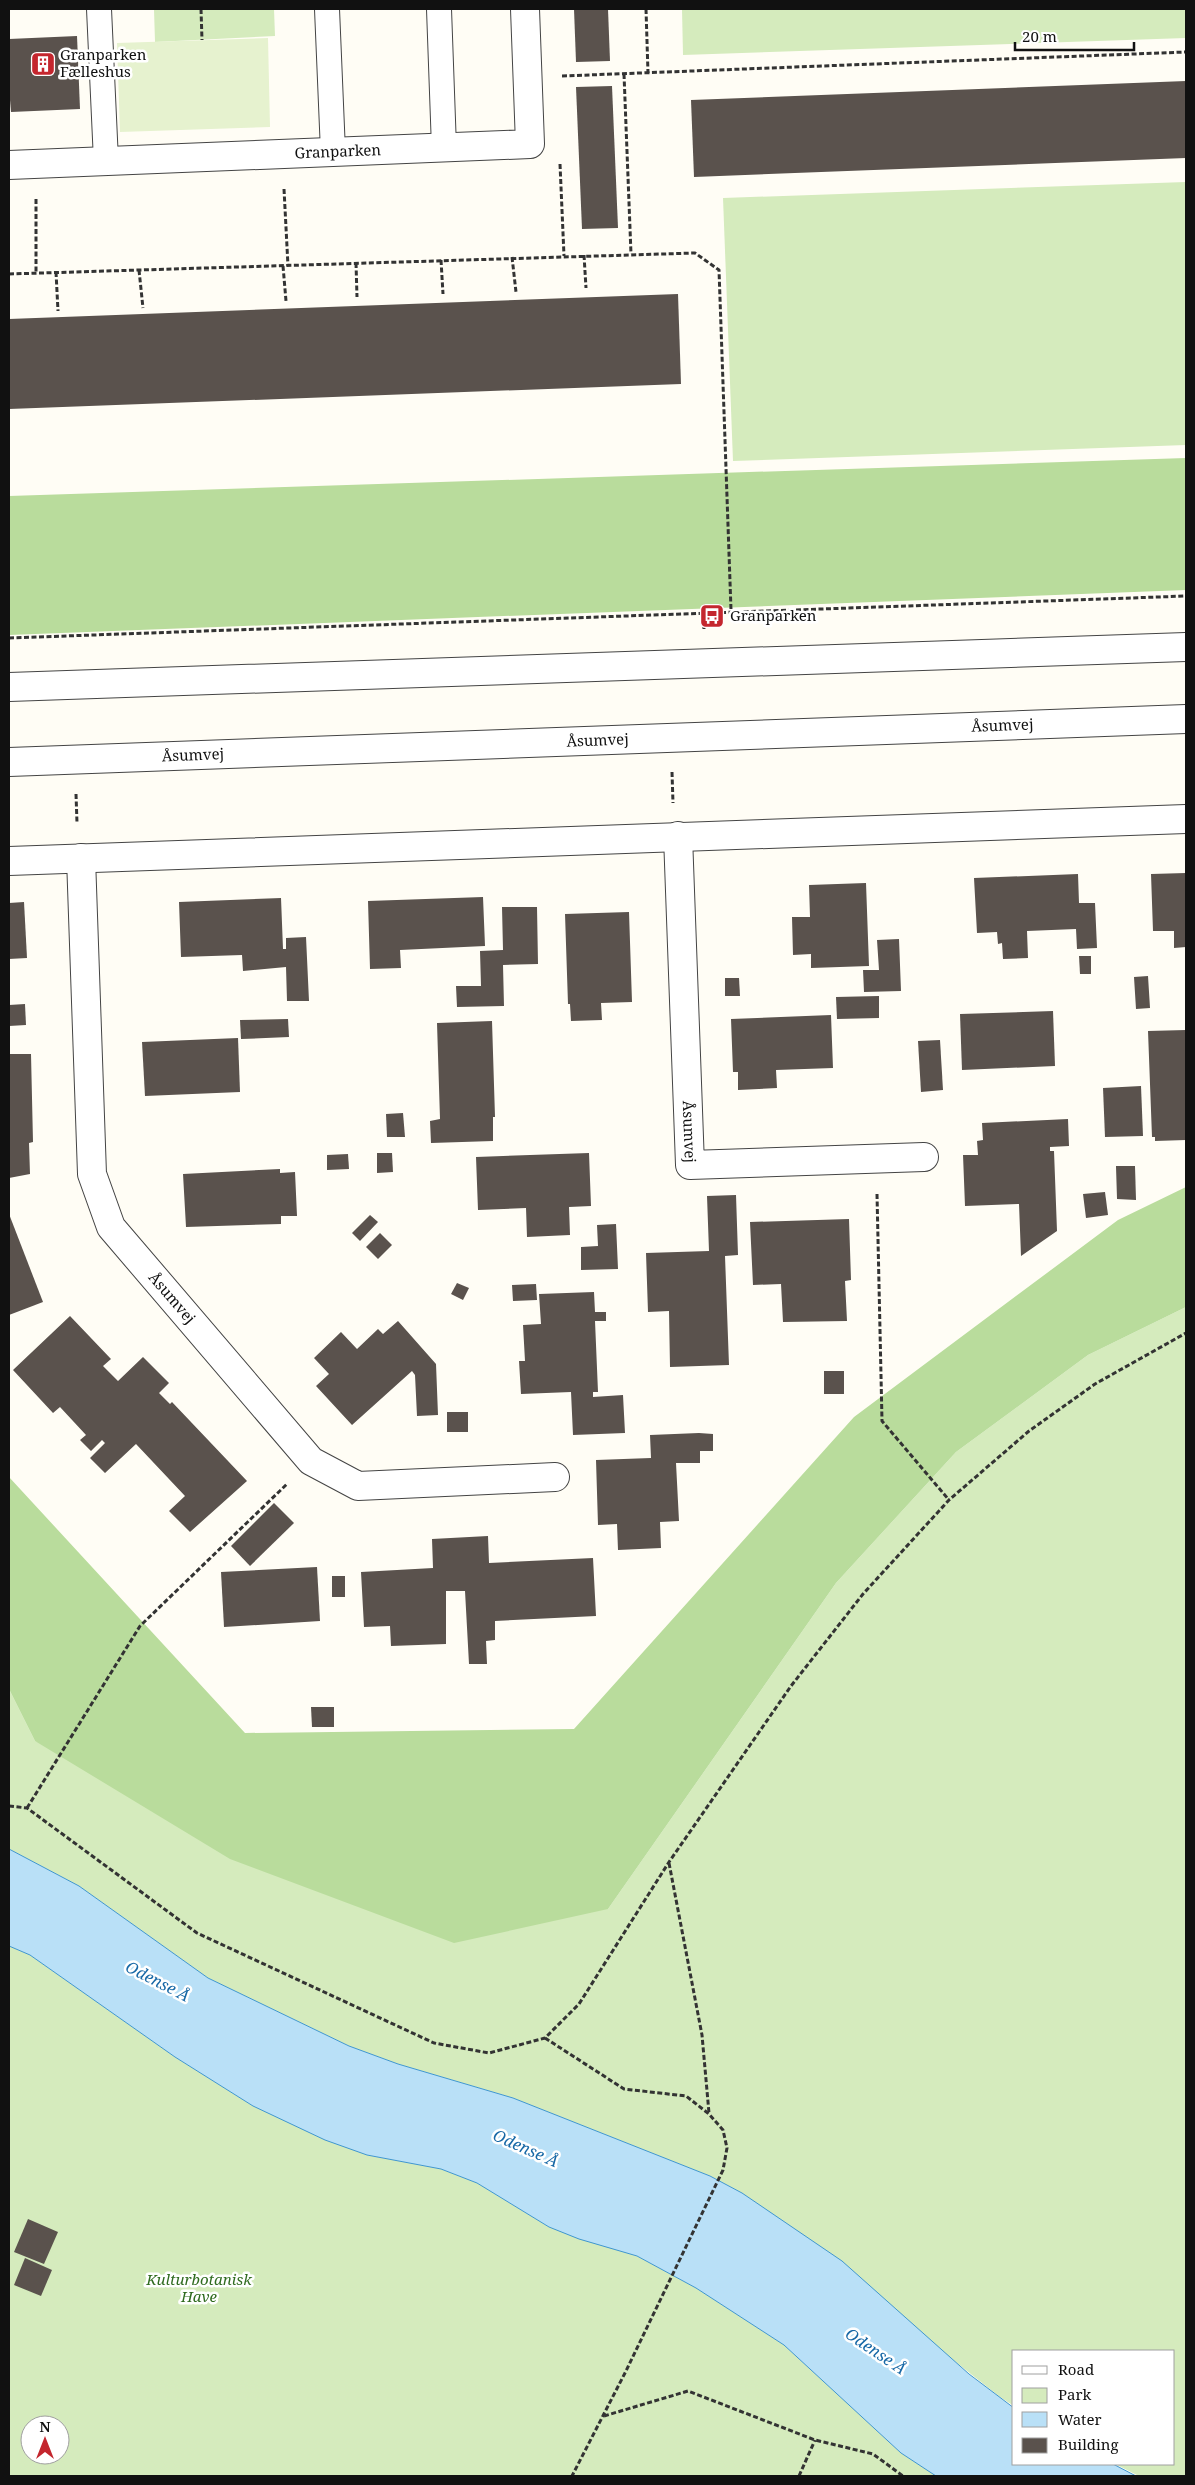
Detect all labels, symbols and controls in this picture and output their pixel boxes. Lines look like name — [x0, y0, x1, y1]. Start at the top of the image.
scale bar — [1015, 20, 1134, 52]
text: 20 m — [1022, 26, 1057, 46]
place label: Granparken Fælleshus — [60, 44, 147, 81]
building icon: Granparken Fælleshus — [30, 51, 56, 77]
street label: Granparken — [294, 139, 382, 162]
bus stop icon: Granparken — [699, 603, 725, 629]
place label: Granparken — [730, 605, 817, 625]
street label: Åsumvej — [971, 714, 1034, 736]
street label: Åsumvej — [566, 728, 629, 751]
street label: Åsumvej — [161, 743, 224, 765]
street label: Åsumvej — [679, 1100, 701, 1163]
street label: Åsumvej — [145, 1267, 200, 1328]
water label: Odense Å — [122, 1955, 194, 2007]
water label: Odense Å — [490, 2124, 562, 2172]
park label: Kulturbotanisk Have — [145, 2269, 252, 2306]
water label: Odense Å — [841, 2322, 911, 2380]
legend — [1012, 2350, 1175, 2465]
text: Road — [1058, 2359, 1094, 2379]
text: Park — [1058, 2384, 1092, 2404]
text: Water — [1058, 2409, 1101, 2429]
north arrow — [20, 2415, 70, 2465]
text: N — [39, 2417, 51, 2436]
text: Building — [1058, 2434, 1119, 2454]

